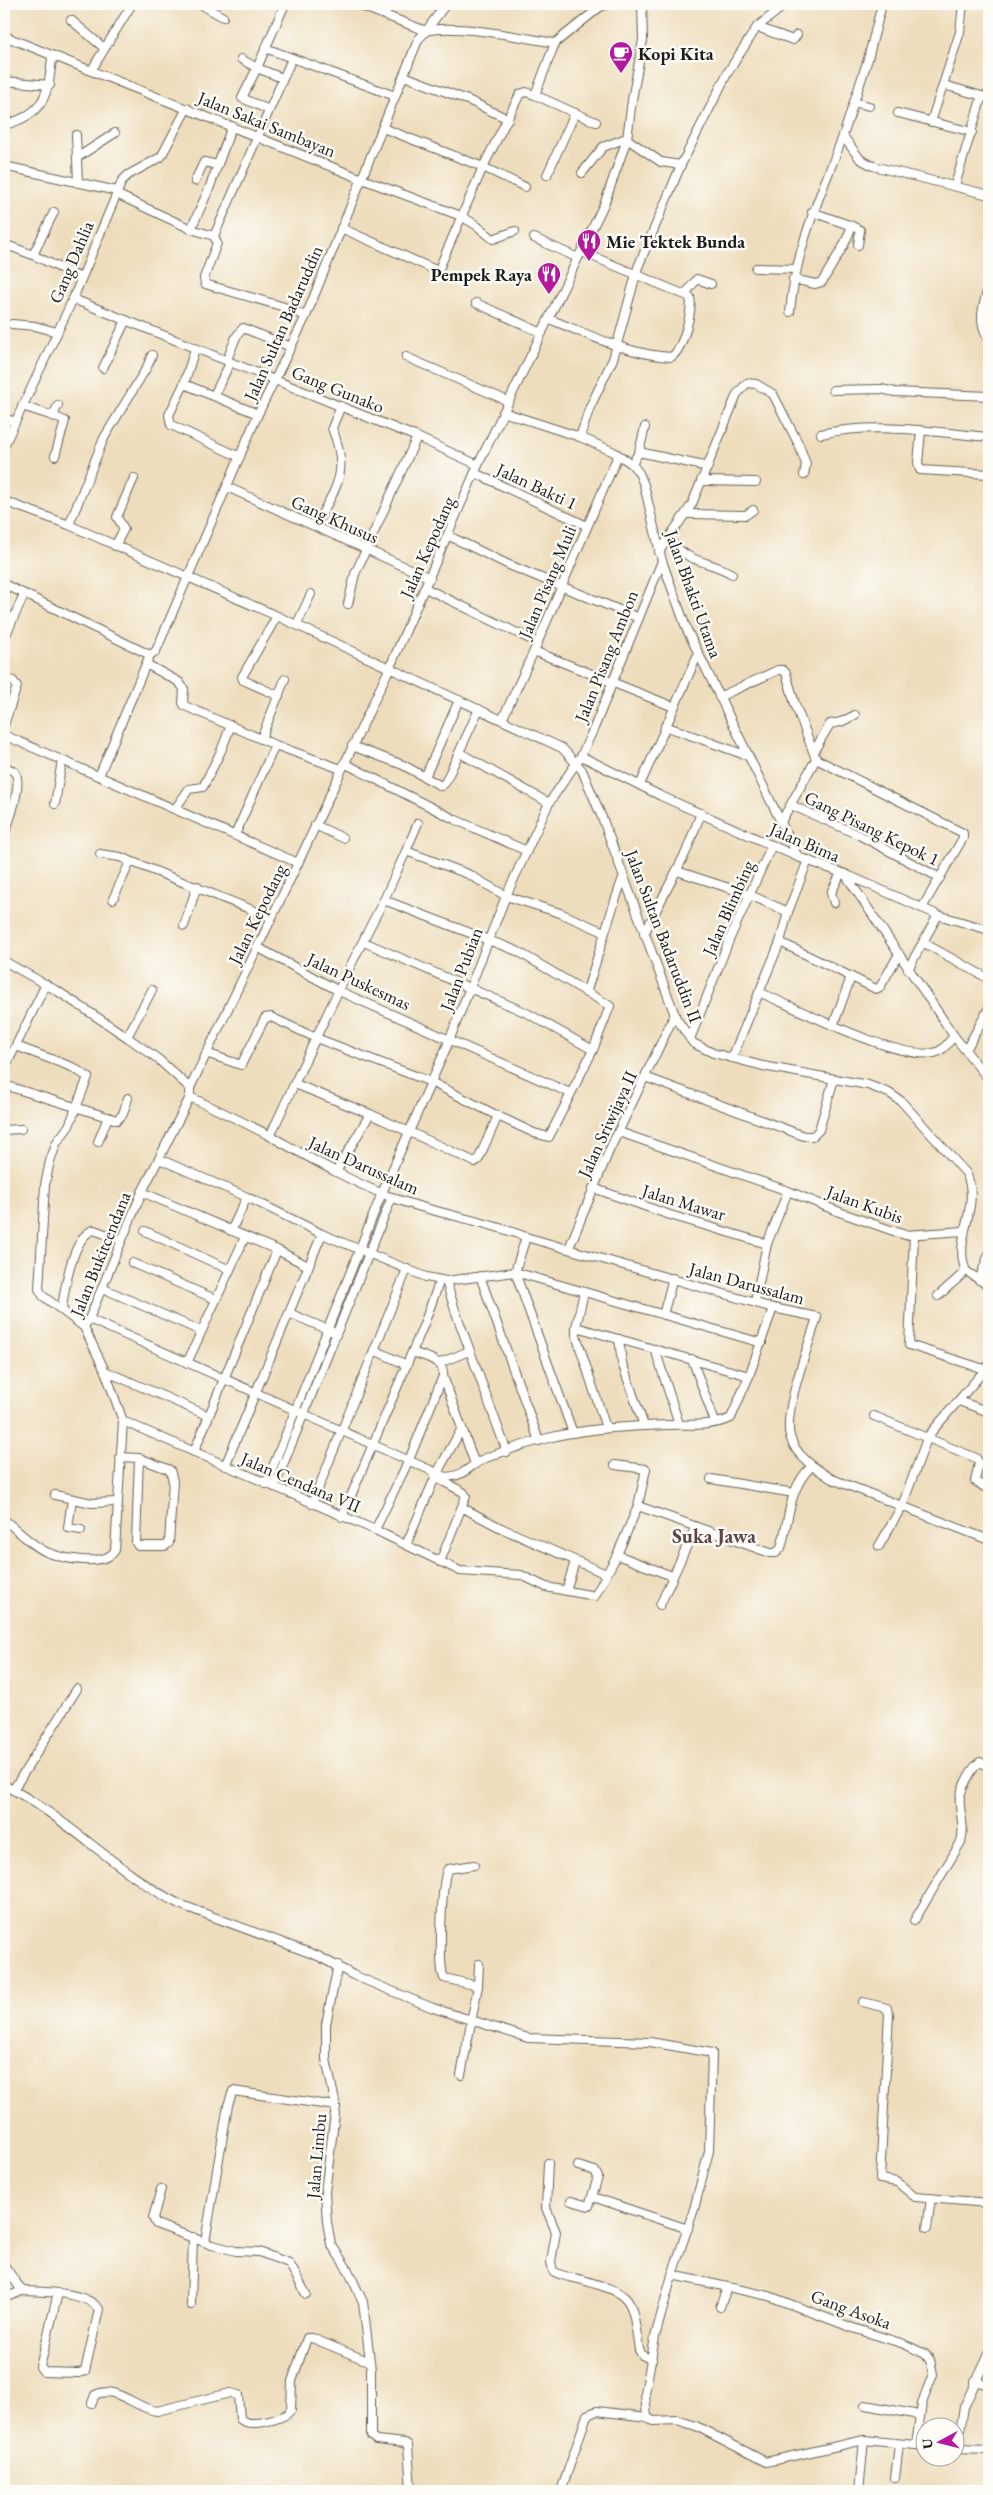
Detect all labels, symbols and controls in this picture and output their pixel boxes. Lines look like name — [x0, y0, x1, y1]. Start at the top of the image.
cafe icon: Kopi Kita — [608, 40, 634, 74]
place label: Kopi Kita — [638, 42, 714, 65]
street label: Jalan Sakai Sambayan — [193, 85, 340, 162]
street label: Gang Dahlia — [43, 217, 99, 307]
restaurant icon: Mie Tektek Bunda — [576, 228, 602, 262]
place label: Mie Tektek Bunda — [606, 230, 745, 253]
street label: Jalan Sultan Badaruddin — [238, 241, 328, 406]
restaurant icon: Pempek Raya — [536, 261, 562, 295]
place label: Pempek Raya — [431, 263, 532, 286]
street label: Gang Gunako — [288, 360, 388, 418]
street label: Jalan Bakti 1 — [491, 456, 581, 515]
street label: Gang Khusus — [288, 490, 382, 549]
street label: Jalan Kepodang — [394, 492, 460, 603]
street label: Jalan Pisang Muli — [512, 521, 581, 644]
street label: Jalan Bhakti Utama — [660, 525, 728, 662]
street label: Jalan Pisang Ambon — [568, 586, 643, 727]
street label: Gang Pisang Kepok 1 — [801, 785, 943, 871]
street label: Jalan Bima — [765, 816, 844, 867]
street label: Jalan Sultan Badaruddin II — [620, 844, 708, 1026]
street label: Jalan Blimbing — [696, 856, 759, 961]
street label: Jalan Kepodang — [222, 860, 291, 970]
street label: Jalan Pubian — [434, 923, 488, 1016]
street label: Jalan Puskesmas — [302, 946, 415, 1015]
street label: Jalan Sriwijaya II — [571, 1067, 642, 1183]
street label: Jalan Darussalam — [303, 1130, 423, 1200]
street label: Jalan Mawar — [638, 1178, 728, 1226]
street label: Jalan Kubis — [822, 1179, 906, 1228]
street label: Jalan Bukitcendana — [64, 1187, 136, 1322]
street label: Jalan Darussalam — [685, 1256, 807, 1309]
street label: Jalan Cendana VII — [236, 1446, 364, 1518]
district label: Suka Jawa — [672, 1523, 756, 1549]
street label: Jalan Limbu — [301, 2112, 331, 2202]
street label: Gang Asoka — [808, 2284, 895, 2334]
north arrow — [916, 2418, 966, 2468]
text: U — [917, 2437, 937, 2450]

